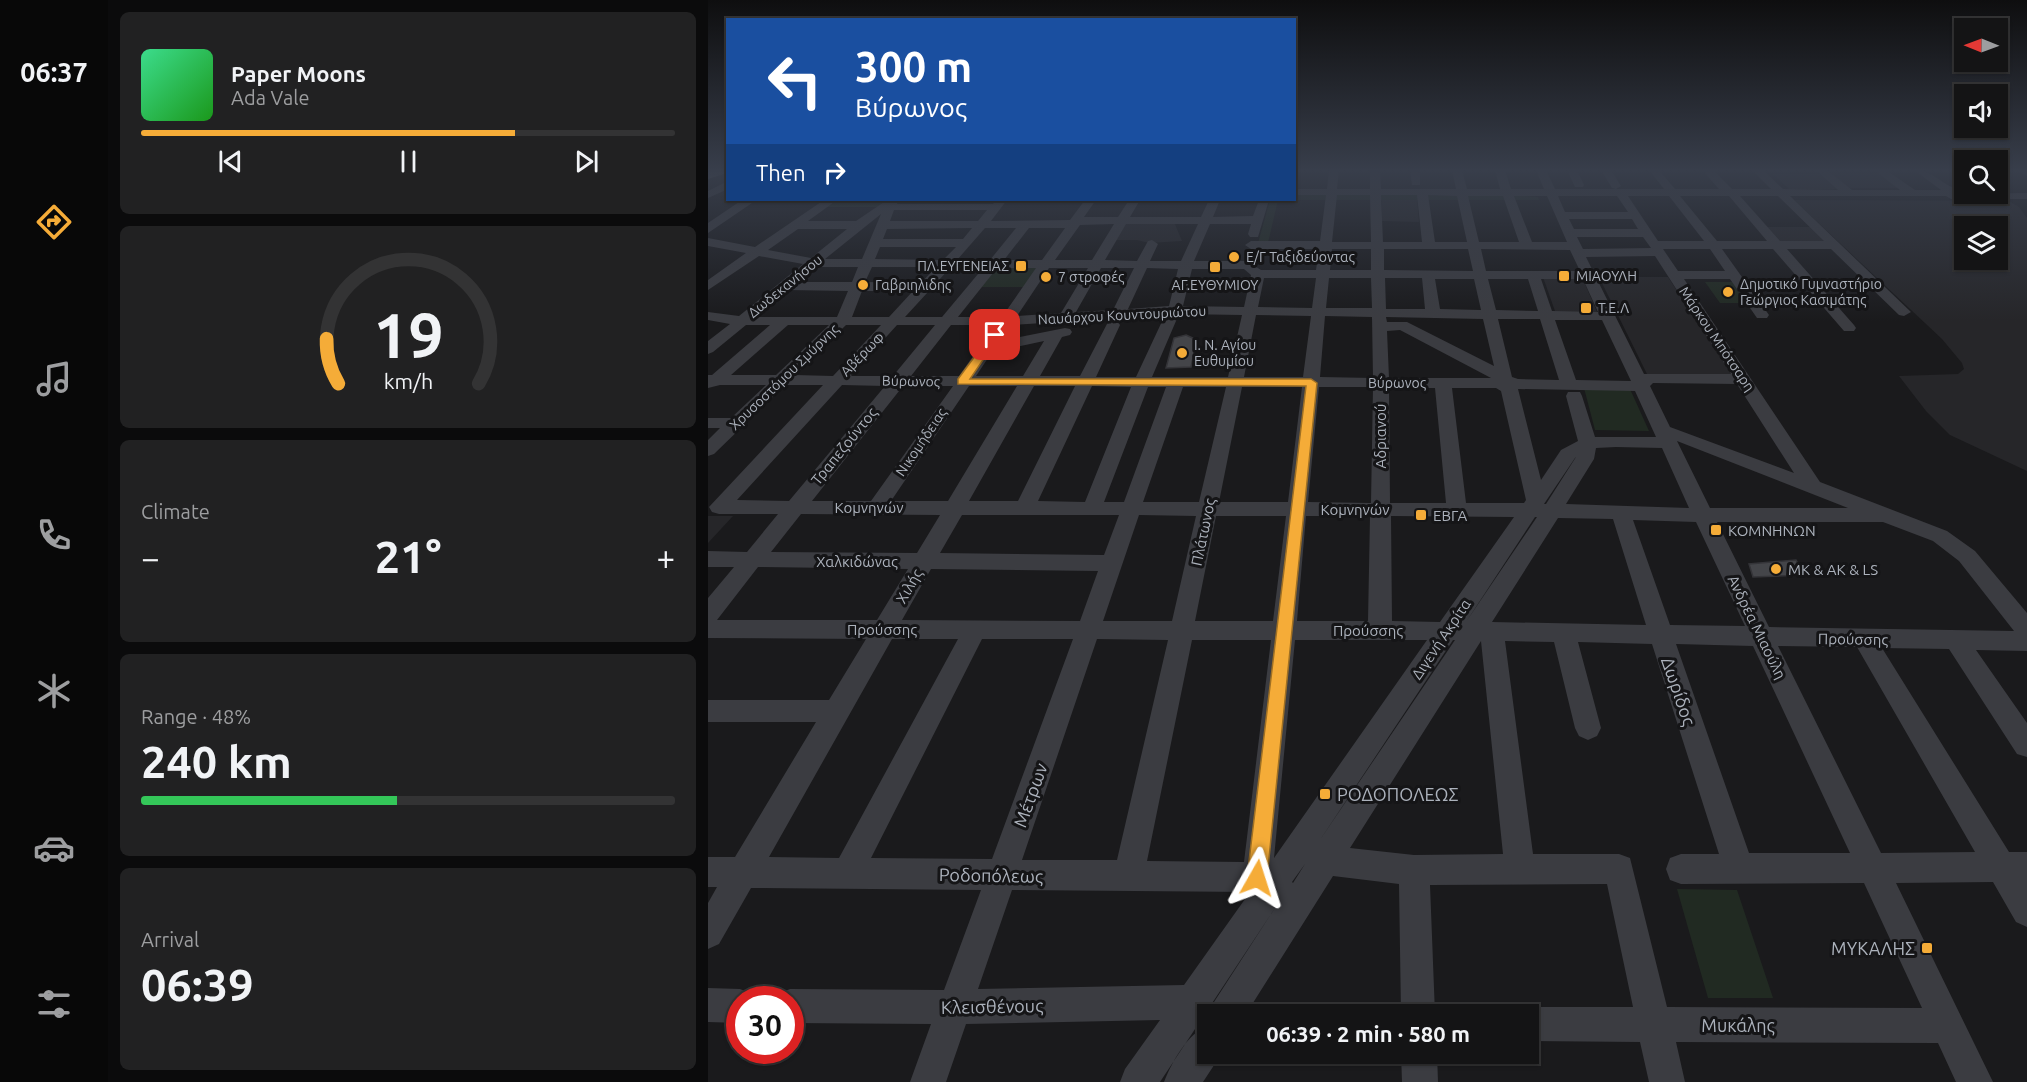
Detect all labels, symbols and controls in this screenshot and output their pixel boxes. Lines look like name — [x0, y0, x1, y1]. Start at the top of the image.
north arrow — [1954, 18, 2008, 72]
map controls — [1954, 18, 2008, 270]
icon: left — [756, 42, 834, 120]
text: 300 m — [855, 43, 972, 90]
text: 06:37 — [20, 57, 88, 87]
text: Paper Moons — [231, 61, 366, 86]
button: sound — [1954, 84, 2008, 138]
text: Ada Vale — [231, 86, 309, 109]
text: Βύρωνος — [855, 92, 967, 122]
icon: previous — [214, 145, 247, 178]
icon: pause — [392, 145, 425, 178]
icon: next — [570, 145, 603, 178]
button: search — [1954, 150, 2008, 204]
icon: right — [818, 156, 851, 189]
text: Then — [756, 160, 806, 185]
icon: directions — [33, 201, 75, 243]
button: layers — [1954, 216, 2008, 270]
place label: Ε/Γ Ταξιδεύοντας — [1246, 249, 1355, 265]
marker: Ε/Γ Ταξιδεύοντας — [1227, 250, 1241, 264]
street label: Δωδεκανήσου — [745, 251, 825, 321]
place label: ΠΛ.ΕΥΓΕΝΕΙΑΣ — [917, 258, 1009, 274]
marker: ΠΛ.ΕΥΓΕΝΕΙΑΣ — [1014, 259, 1028, 273]
marker: ΑΓ.ΕΥΘΥΜΙΟΥ — [1208, 260, 1222, 274]
place label: ΜΙΑΟΥΛΗ — [1576, 268, 1637, 284]
place label: 7 στροφές — [1058, 269, 1125, 285]
marker: ΜΙΑΟΥΛΗ — [1557, 269, 1571, 283]
marker: 7 στροφές — [1039, 270, 1053, 284]
place label: Δημοτικό Γυμναστήριο Γεώργιος Κασιμάτης — [1740, 276, 1882, 308]
place label: Γαβριηλιδης — [875, 277, 952, 293]
place label: ΑΓ.ΕΥΘΥΜΙΟΥ — [1172, 277, 1258, 293]
marker: Γαβριηλιδης — [856, 278, 870, 292]
street label: Μάρκου Μπότσαρη — [1676, 284, 1758, 394]
marker: Δημοτικό Γυμναστήριο Γεώργιος Κασιμάτης — [1721, 285, 1735, 299]
text: 19 — [373, 300, 443, 370]
place label: Τ.Ε.Λ — [1598, 300, 1629, 316]
marker: Τ.Ε.Λ — [1579, 301, 1593, 315]
street label: Ναυάρχου Κουντουριώτου — [1037, 303, 1207, 327]
pin — [969, 309, 1020, 360]
icon: arrive — [978, 318, 1011, 351]
street label: Χρυσοστόμου Σμύρνης — [726, 320, 842, 433]
street label: Αβέρωφ — [837, 329, 887, 379]
place label: Ι. Ν. Αγίου Ευθυμίου — [1194, 337, 1256, 369]
marker: Ι. Ν. Αγίου Ευθυμίου — [1175, 346, 1189, 360]
icon: music — [33, 358, 75, 400]
text: km/h — [383, 369, 433, 393]
street label: Βύρωνος — [882, 372, 941, 390]
street label: Βύρωνος — [1368, 375, 1427, 391]
street label: Τραπεζούντος — [808, 404, 880, 488]
street label: Νικομήδειας — [892, 404, 950, 479]
street label: Αδριανού — [1372, 404, 1389, 468]
street label: Πλάτωνος — [1188, 496, 1218, 567]
street label: Κομνηνών — [834, 499, 904, 516]
text: Climate — [141, 500, 210, 523]
street label: Κομνηνών — [1320, 501, 1390, 518]
place label: ΕΒΓΑ — [1433, 507, 1468, 524]
marker: ΕΒΓΑ — [1414, 508, 1428, 522]
icon: phone — [33, 514, 75, 556]
place label: ΚΟΜΝΗΝΩΝ — [1728, 522, 1816, 539]
marker: ΚΟΜΝΗΝΩΝ — [1709, 523, 1723, 537]
text: 21° — [375, 531, 441, 582]
text: − — [141, 539, 160, 576]
text: + — [656, 539, 675, 576]
street label: Χαλκιδώνας — [816, 553, 898, 570]
place label: MK & AK & LS — [1788, 561, 1878, 578]
marker: MK & AK & LS — [1769, 562, 1783, 576]
street label: Χιλής — [892, 566, 926, 606]
street label: Ανδρέα Μιαούλη — [1724, 572, 1790, 682]
street label: Διγενή Ακρίτα — [1408, 596, 1474, 682]
street label: Προύσσης — [847, 621, 917, 638]
street label: Προύσσης — [1333, 622, 1403, 639]
street label: Προύσσης — [1818, 630, 1888, 648]
street label: Δωρίδος — [1657, 654, 1700, 728]
icon: climate — [33, 670, 75, 712]
text: Range · 48% — [141, 705, 251, 728]
text: 240 km — [141, 736, 292, 787]
street label: Μέτρων — [1009, 760, 1051, 830]
place label: ΡΟΔΟΠΟΛΕΩΣ — [1337, 784, 1459, 804]
marker: ΡΟΔΟΠΟΛΕΩΣ — [1318, 787, 1332, 801]
icon: car — [33, 827, 75, 869]
position arrow — [1225, 846, 1289, 910]
street label: Ροδοπόλεως — [939, 864, 1043, 887]
text: Arrival — [141, 928, 199, 951]
place label: ΜΥΚΑΛΗΣ — [1831, 938, 1915, 958]
marker: ΜΥΚΑΛΗΣ — [1920, 941, 1934, 955]
text: 06:39 — [141, 959, 254, 1010]
icon: filters — [33, 983, 75, 1025]
speed limit sign: 30 — [726, 986, 804, 1064]
street label: Κλεισθένους — [941, 995, 1043, 1018]
street label: Μυκάλης — [1701, 1015, 1775, 1036]
text: 06:39 · 2 min · 580 m — [1266, 1021, 1470, 1046]

